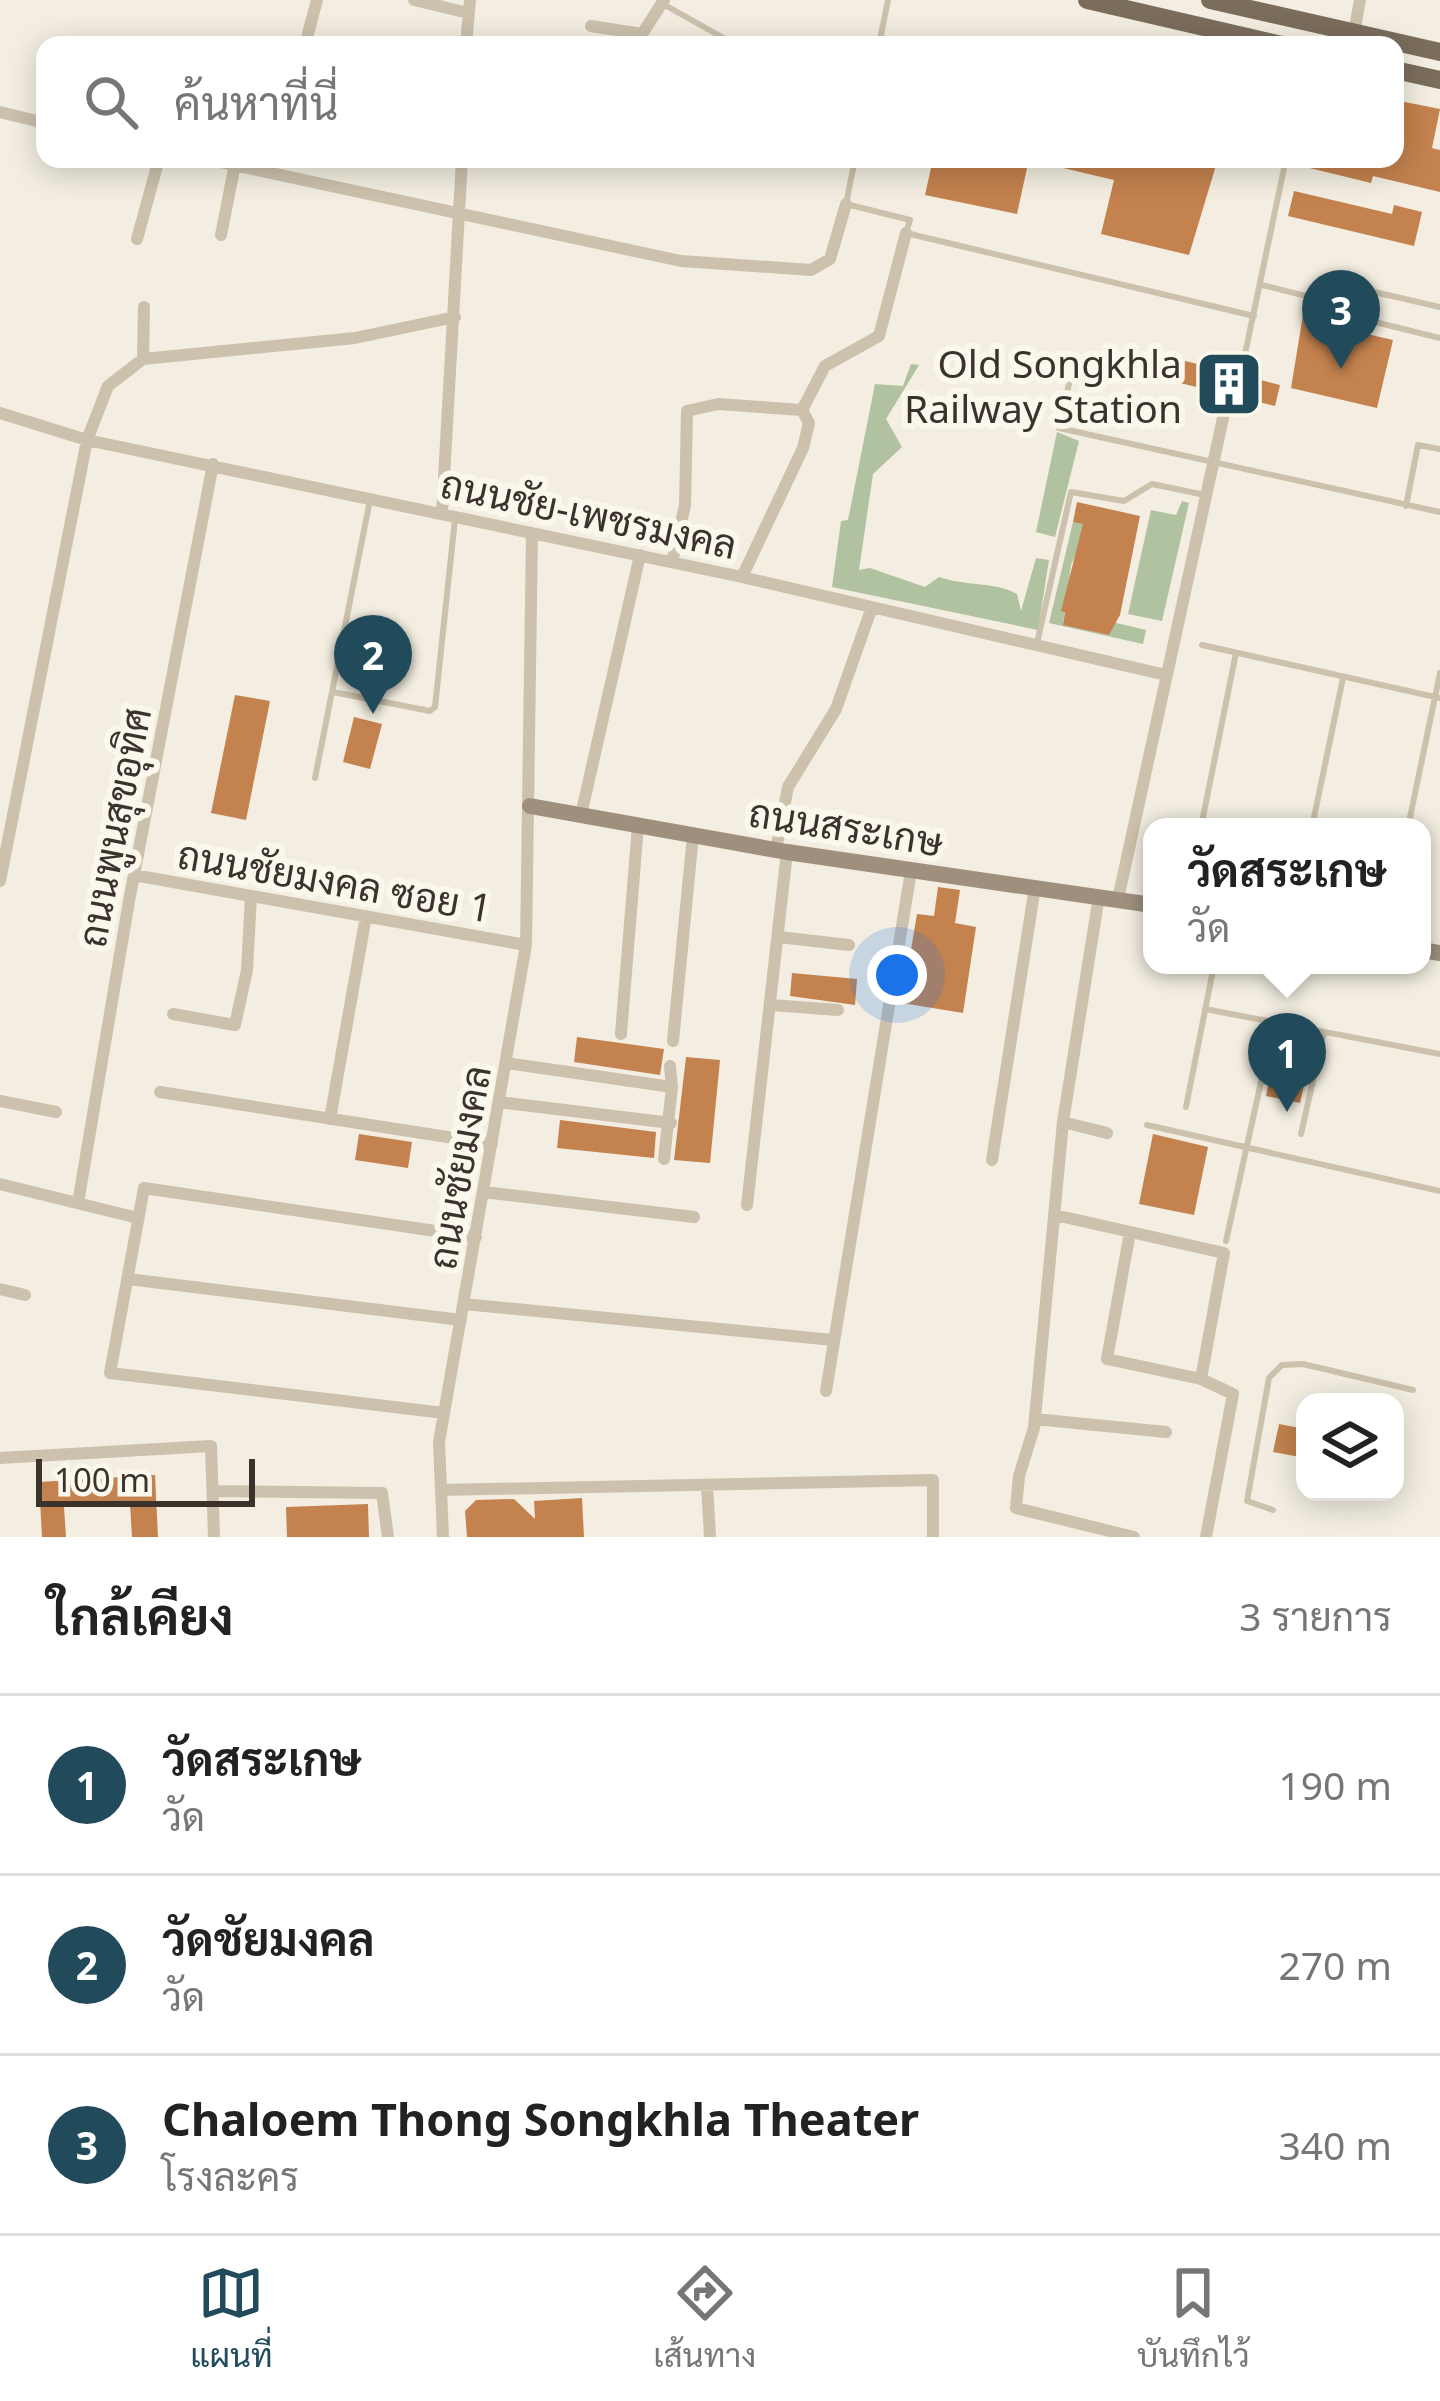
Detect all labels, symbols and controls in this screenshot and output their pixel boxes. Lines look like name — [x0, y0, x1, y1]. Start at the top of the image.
search box — [36, 36, 1404, 168]
icon: search — [78, 69, 144, 135]
text: ค้นหาที่นี่ — [174, 72, 338, 133]
pin: 3 — [1302, 270, 1380, 369]
place label: Old Songkhla Railway Station — [904, 336, 1182, 434]
building icon: Old Songkhla Railway Station — [1194, 349, 1264, 419]
street label: ถนนชัย-เพชรมงคล — [436, 456, 742, 570]
pin: 2 — [334, 615, 412, 714]
street label: ถนนพูนสุขอุทิศ — [64, 703, 164, 952]
street label: ถนนสระเกษ — [745, 785, 947, 868]
popup — [1143, 818, 1431, 974]
street label: ถนนชัยมงคล ซอย 1 — [174, 826, 496, 934]
text: วัดสระเกษ — [1187, 839, 1387, 900]
text: วัด — [1187, 900, 1230, 953]
your location — [867, 945, 927, 1005]
pin: 1 — [1248, 1013, 1326, 1112]
street label: ถนนชัยมงคล — [414, 1061, 502, 1273]
map controls — [1296, 1393, 1404, 1501]
button: layers — [1296, 1393, 1404, 1501]
scale bar — [36, 1453, 255, 1506]
text: 100 m — [54, 1457, 150, 1502]
text: ใกล้เคียง — [48, 1580, 234, 1650]
text: 3 รายการ — [1239, 1589, 1392, 1642]
text: วัดสระเกษ — [162, 1728, 362, 1789]
text: 1 — [76, 1758, 98, 1811]
text: 190 m — [1278, 1758, 1392, 1811]
text: วัด — [162, 1789, 205, 1842]
text: วัดชัยมงคล — [162, 1908, 375, 1969]
text: 2 — [76, 1938, 98, 1991]
text: 270 m — [1278, 1938, 1392, 1991]
text: วัด — [162, 1969, 205, 2022]
text: Chaloem Thong Songkhla Theater — [162, 2088, 919, 2149]
text: 3 — [76, 2118, 98, 2171]
text: 340 m — [1278, 2118, 1392, 2171]
text: โรงละคร — [162, 2149, 299, 2202]
tab: แผนที่ — [190, 2260, 273, 2377]
tab: เส้นทาง — [653, 2260, 756, 2377]
tab: บันทึกไว้ — [1137, 2260, 1250, 2377]

